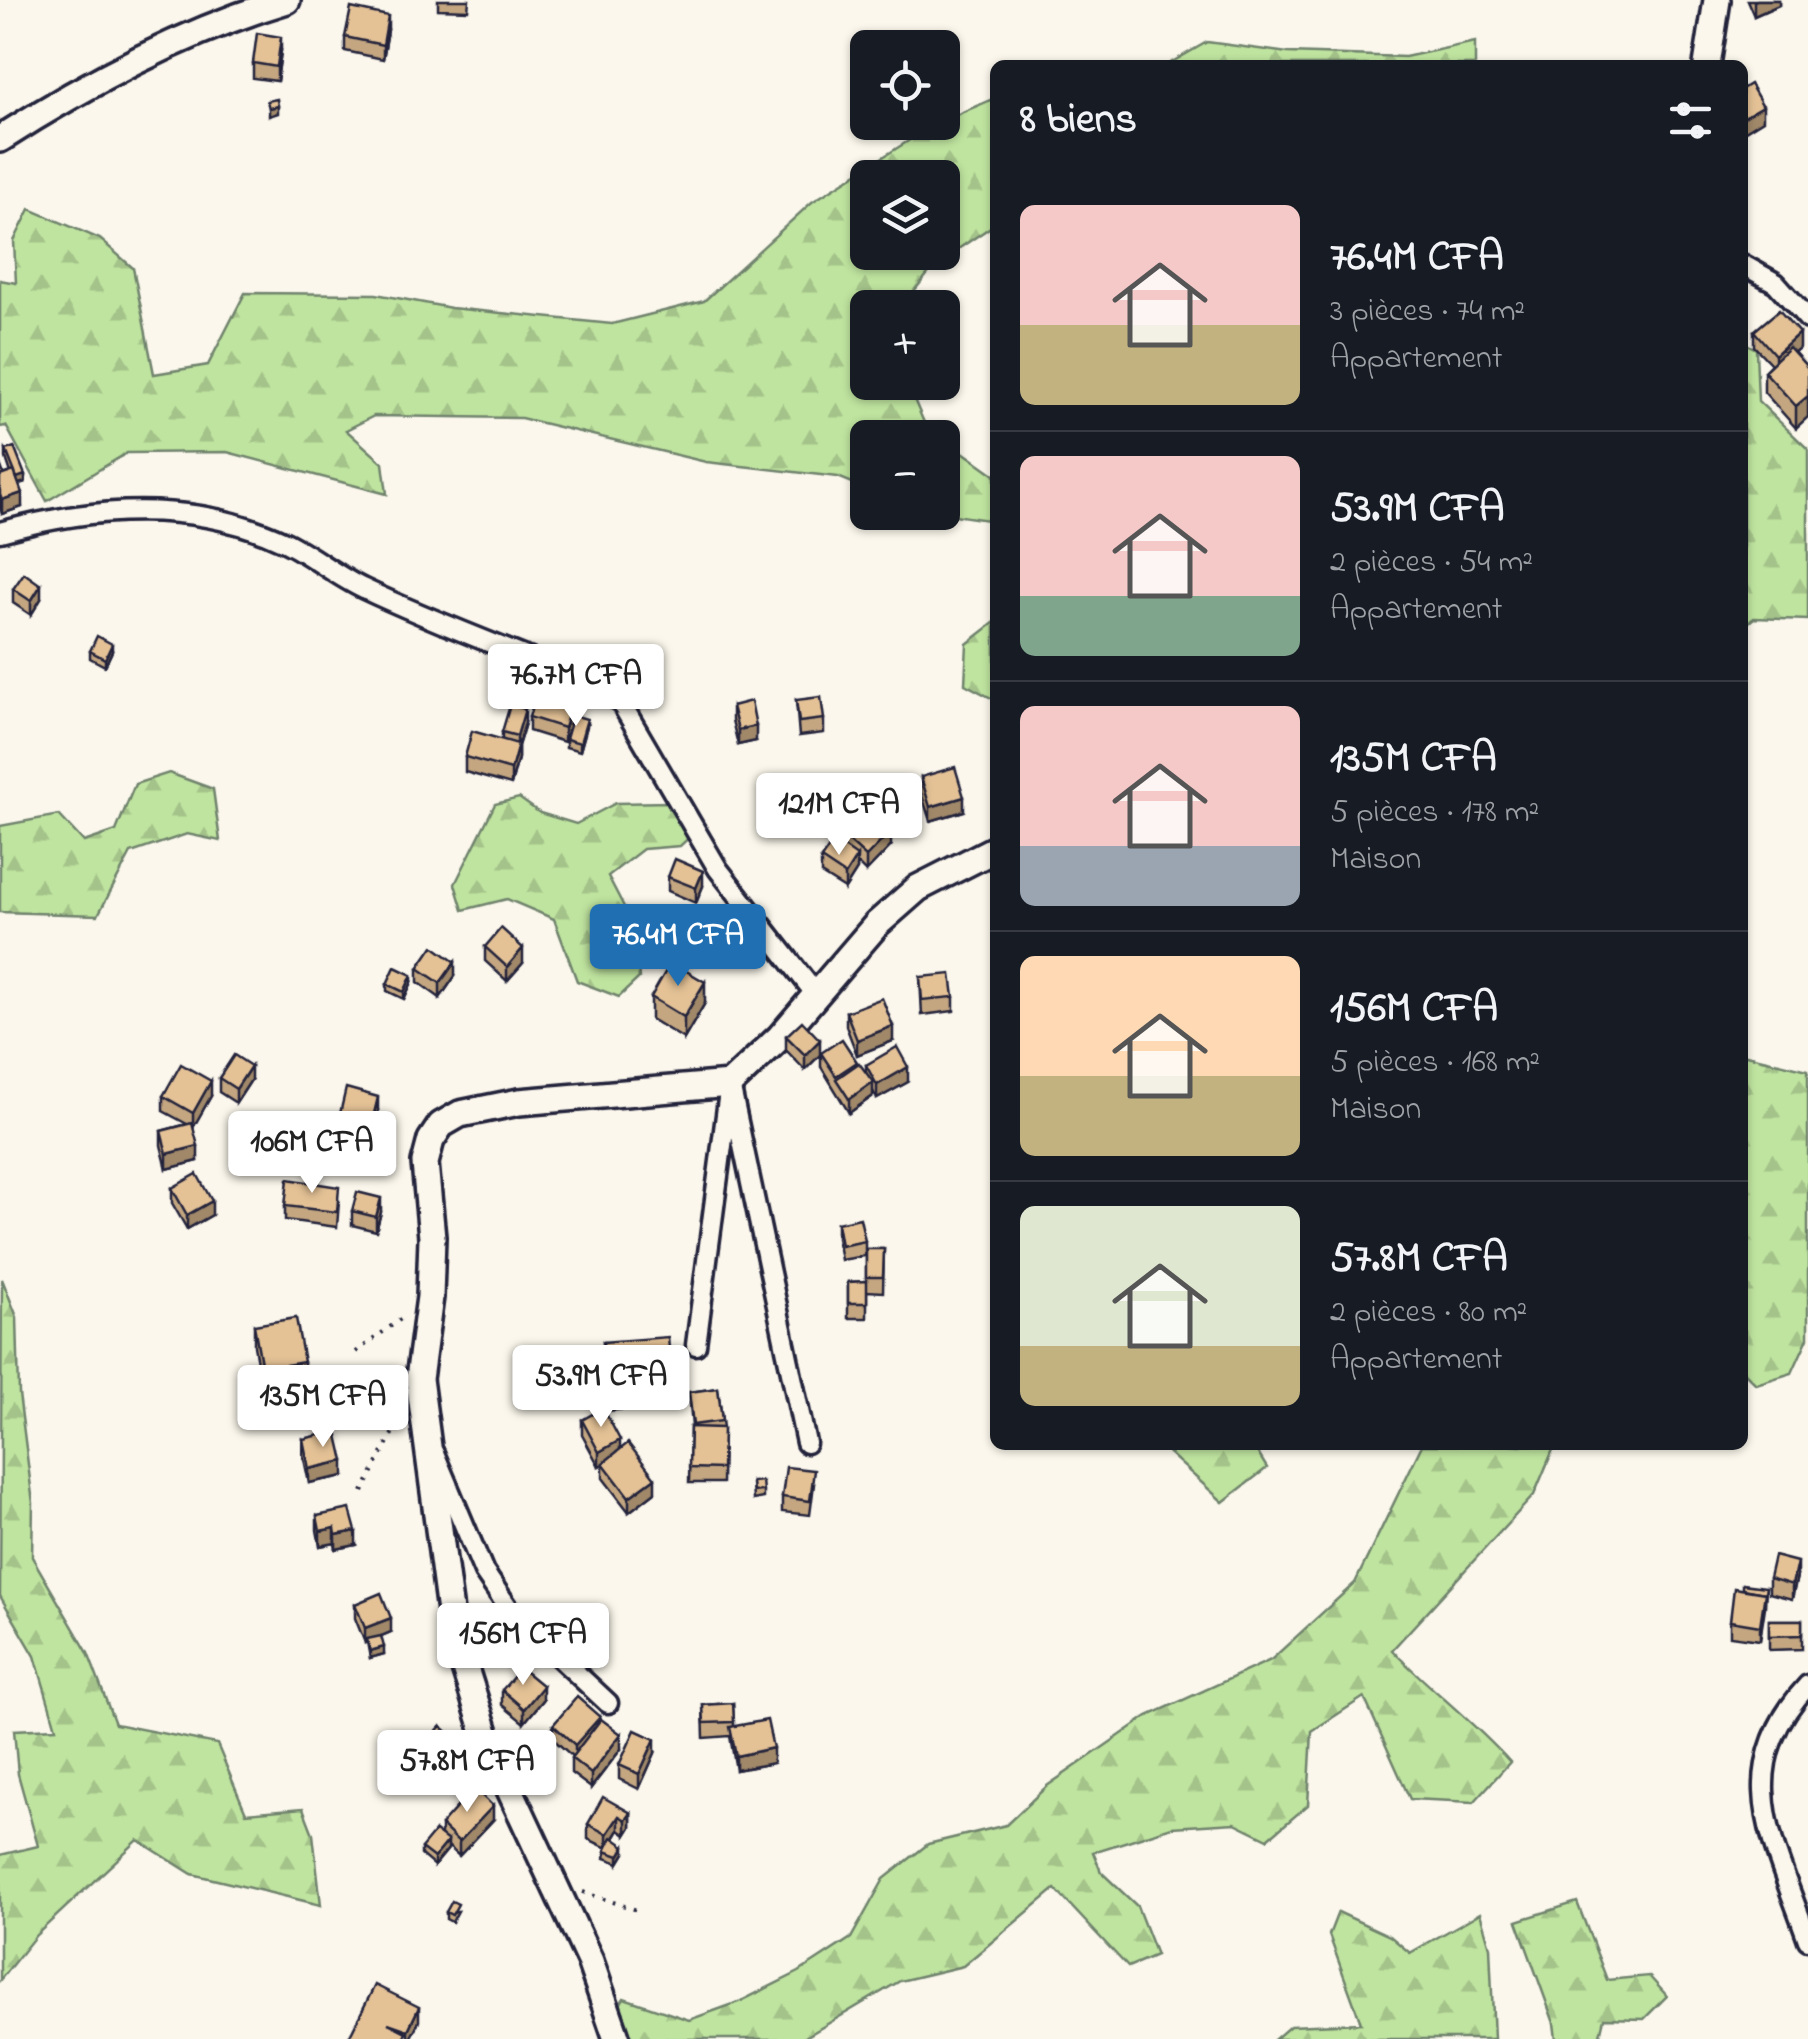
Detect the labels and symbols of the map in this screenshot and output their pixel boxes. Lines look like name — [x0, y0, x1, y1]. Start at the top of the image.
pin: 76.7M CFA — [462, 644, 690, 729]
pin: 121M CFA — [736, 773, 942, 858]
pin: 76.4M CFA — [564, 904, 792, 989]
pin: 106M CFA — [209, 1111, 415, 1196]
pin: 53.9M CFA — [487, 1345, 715, 1430]
pin: 135M CFA — [220, 1365, 426, 1450]
pin: 156M CFA — [420, 1603, 626, 1688]
pin: 57.8M CFA — [353, 1730, 581, 1815]

